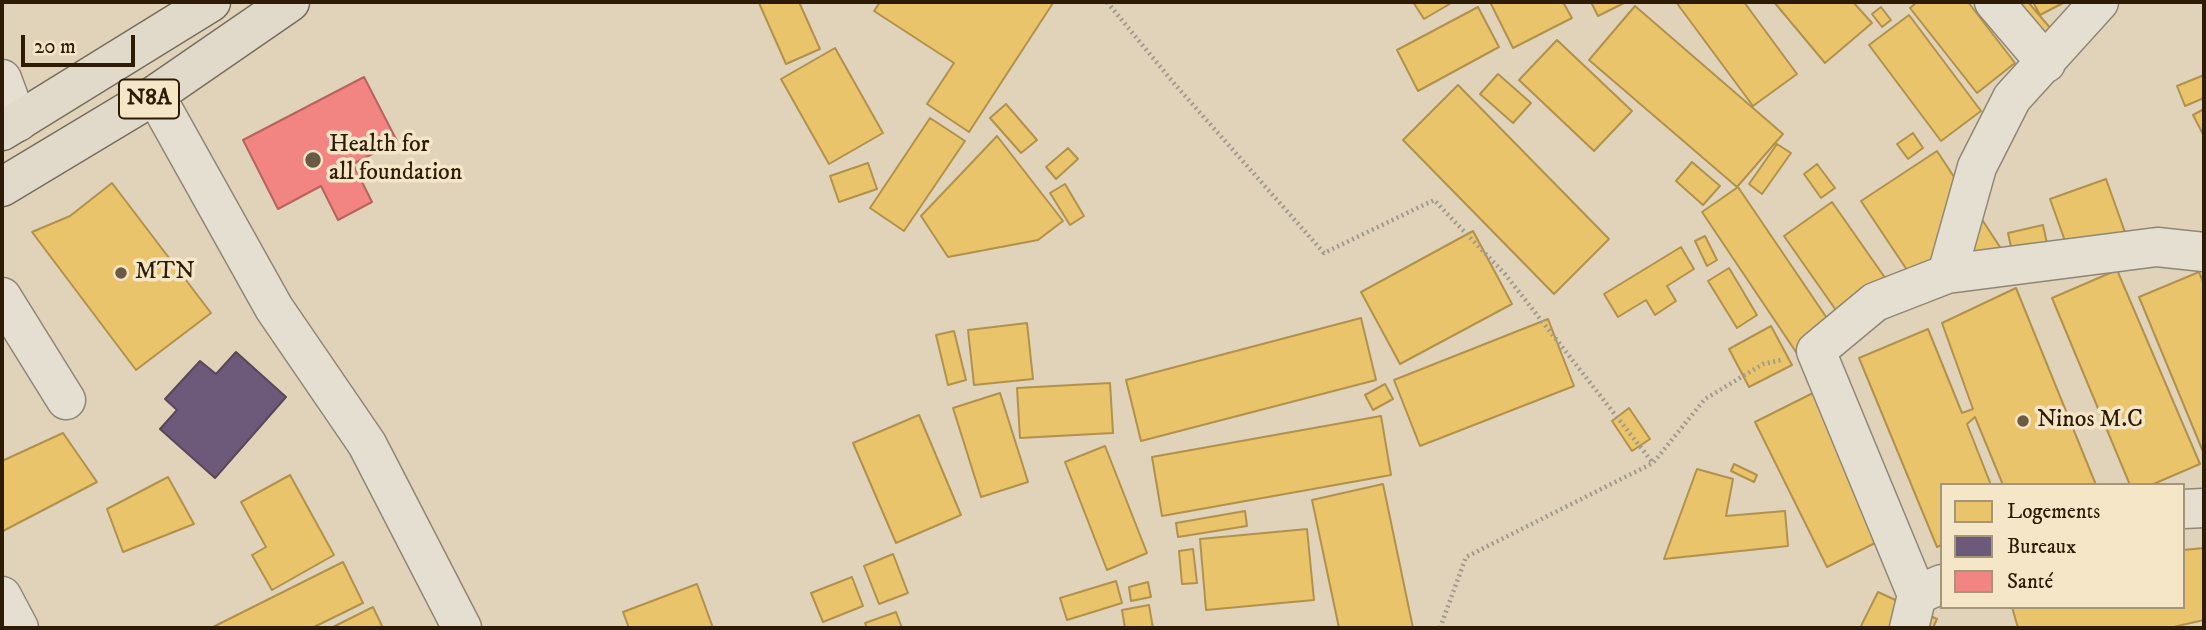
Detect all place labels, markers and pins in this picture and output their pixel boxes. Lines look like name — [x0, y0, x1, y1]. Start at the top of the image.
place label: Health for all foundation — [329, 132, 462, 188]
marker: Health for all foundation — [303, 150, 323, 170]
place label: MTN — [135, 259, 195, 287]
marker: MTN — [113, 265, 129, 281]
place label: Ninos M.C — [2037, 407, 2143, 435]
marker: Ninos M.C — [2015, 413, 2031, 429]

